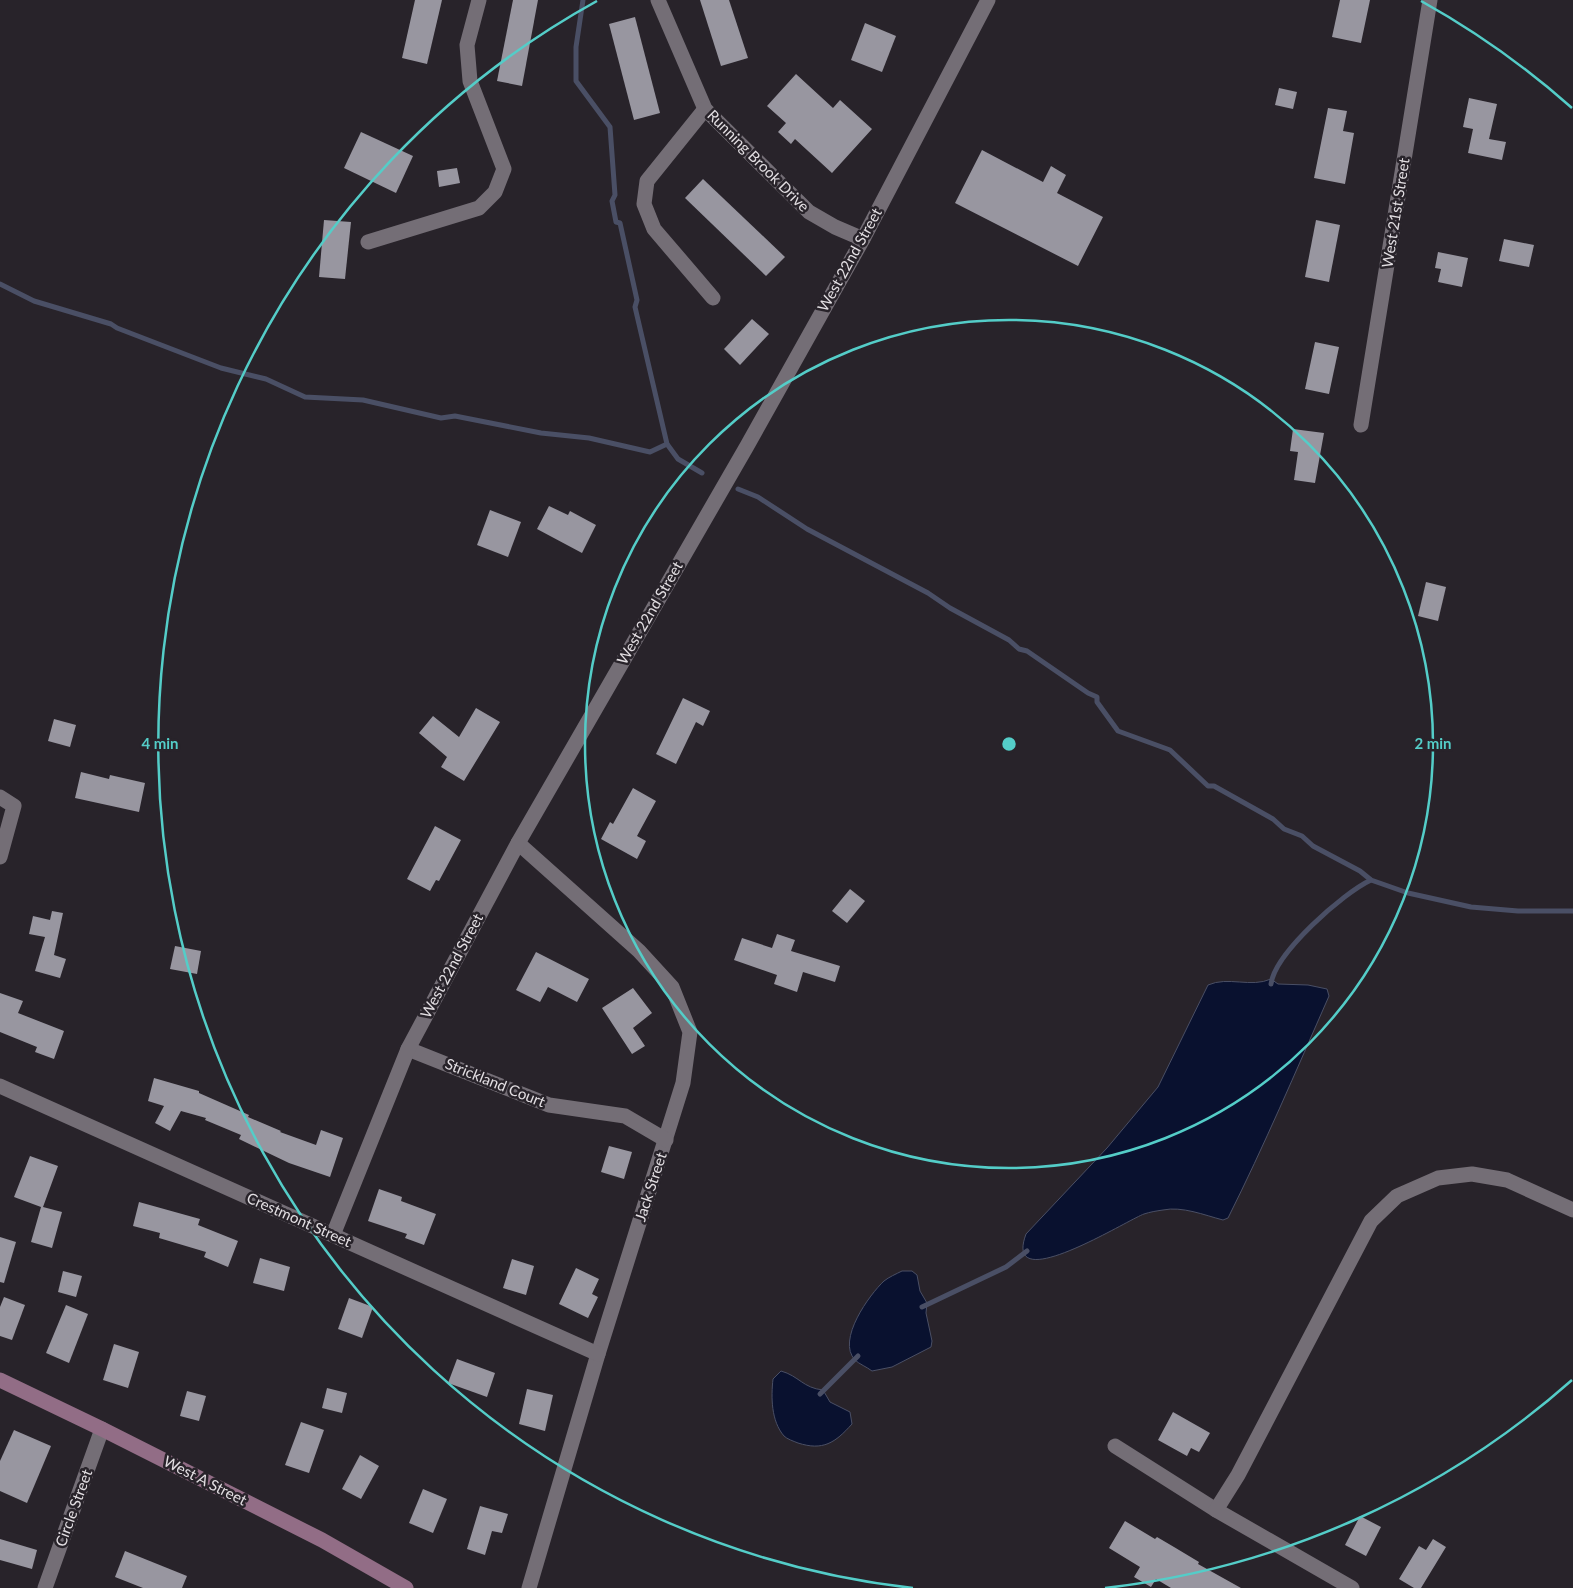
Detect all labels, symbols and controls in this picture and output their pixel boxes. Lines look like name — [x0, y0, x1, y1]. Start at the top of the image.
street label: Running Brook Drive — [704, 106, 813, 215]
street label: West 21st Street — [1377, 156, 1413, 269]
street label: West 22nd Street — [813, 204, 885, 315]
street label: West 22nd Street — [612, 557, 686, 667]
text: 4 min — [141, 734, 179, 752]
text: 2 min — [1414, 734, 1452, 752]
centre of rings — [1000, 735, 1018, 753]
street label: West 22nd Street — [416, 910, 487, 1021]
street label: Strickland Court — [443, 1054, 549, 1111]
street label: Jack Street — [630, 1149, 670, 1224]
street label: Crestmont Street — [244, 1188, 355, 1250]
street label: West A Street — [161, 1451, 251, 1509]
street label: Circle Street — [51, 1466, 96, 1549]

